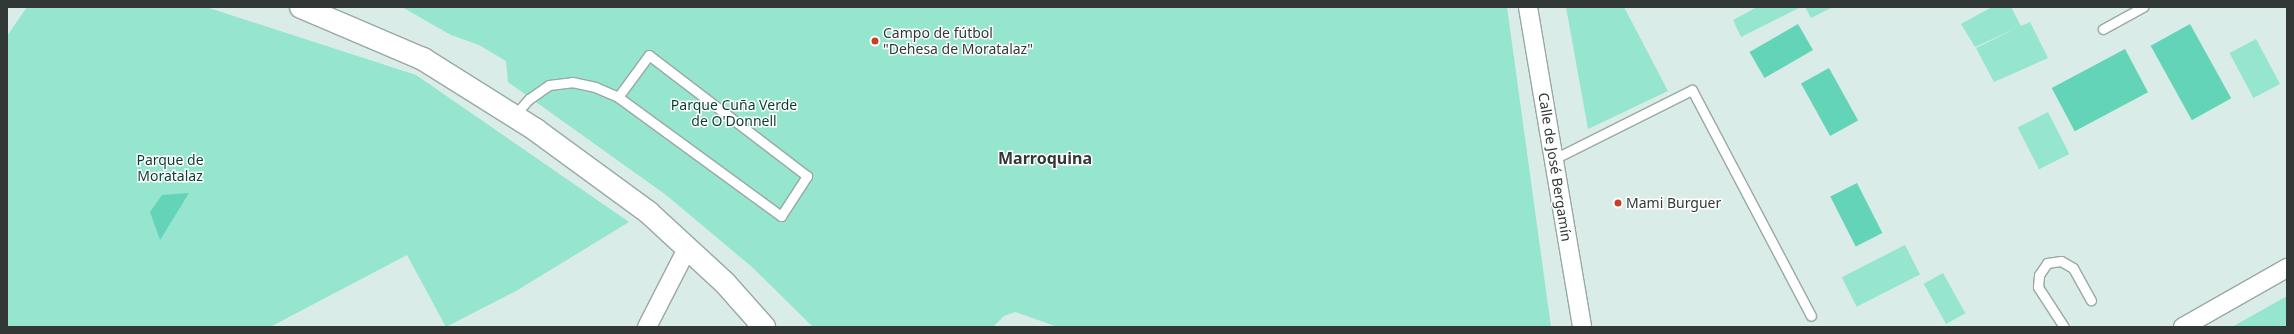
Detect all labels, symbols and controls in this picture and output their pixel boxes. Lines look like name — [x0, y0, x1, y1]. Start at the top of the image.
place label: Campo de fútbol "Dehesa de Moratalaz" — [883, 25, 1033, 58]
marker: Campo de fútbol "Dehesa de Moratalaz" — [870, 36, 880, 46]
street label: Calle de José Bergamín — [1535, 91, 1575, 243]
park label: Parque Cuña Verde de O'Donnell — [671, 97, 797, 130]
district label: Marroquina — [998, 148, 1092, 168]
park label: Parque de Moratalaz — [136, 152, 204, 184]
place label: Mami Burguer — [1626, 195, 1721, 211]
marker: Mami Burguer — [1613, 198, 1623, 208]

